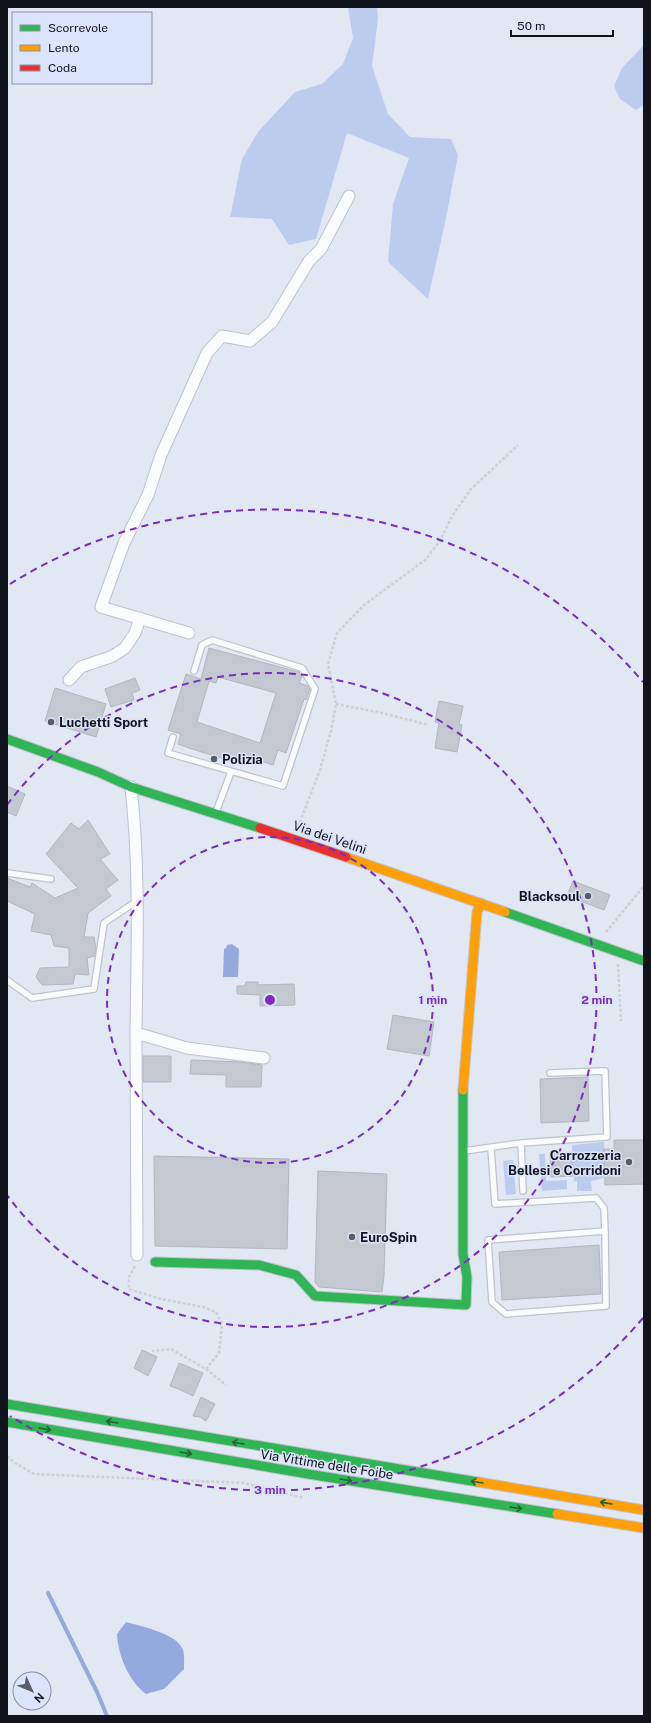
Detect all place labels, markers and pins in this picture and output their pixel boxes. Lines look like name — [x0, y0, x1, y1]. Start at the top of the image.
place label: Luchetti Sport — [59, 715, 148, 730]
marker: Luchetti Sport — [46, 717, 56, 727]
place label: Polizia — [222, 752, 263, 767]
marker: Polizia — [209, 754, 219, 764]
place label: Blacksoul — [519, 889, 580, 904]
marker: Blacksoul — [583, 891, 593, 901]
centre of rings — [263, 993, 277, 1007]
place label: Carrozzeria Bellesi e Corridoni — [508, 1148, 621, 1178]
marker: Carrozzeria Bellesi e Corridoni — [624, 1157, 634, 1167]
place label: EuroSpin — [360, 1230, 417, 1245]
marker: EuroSpin — [347, 1232, 357, 1242]

